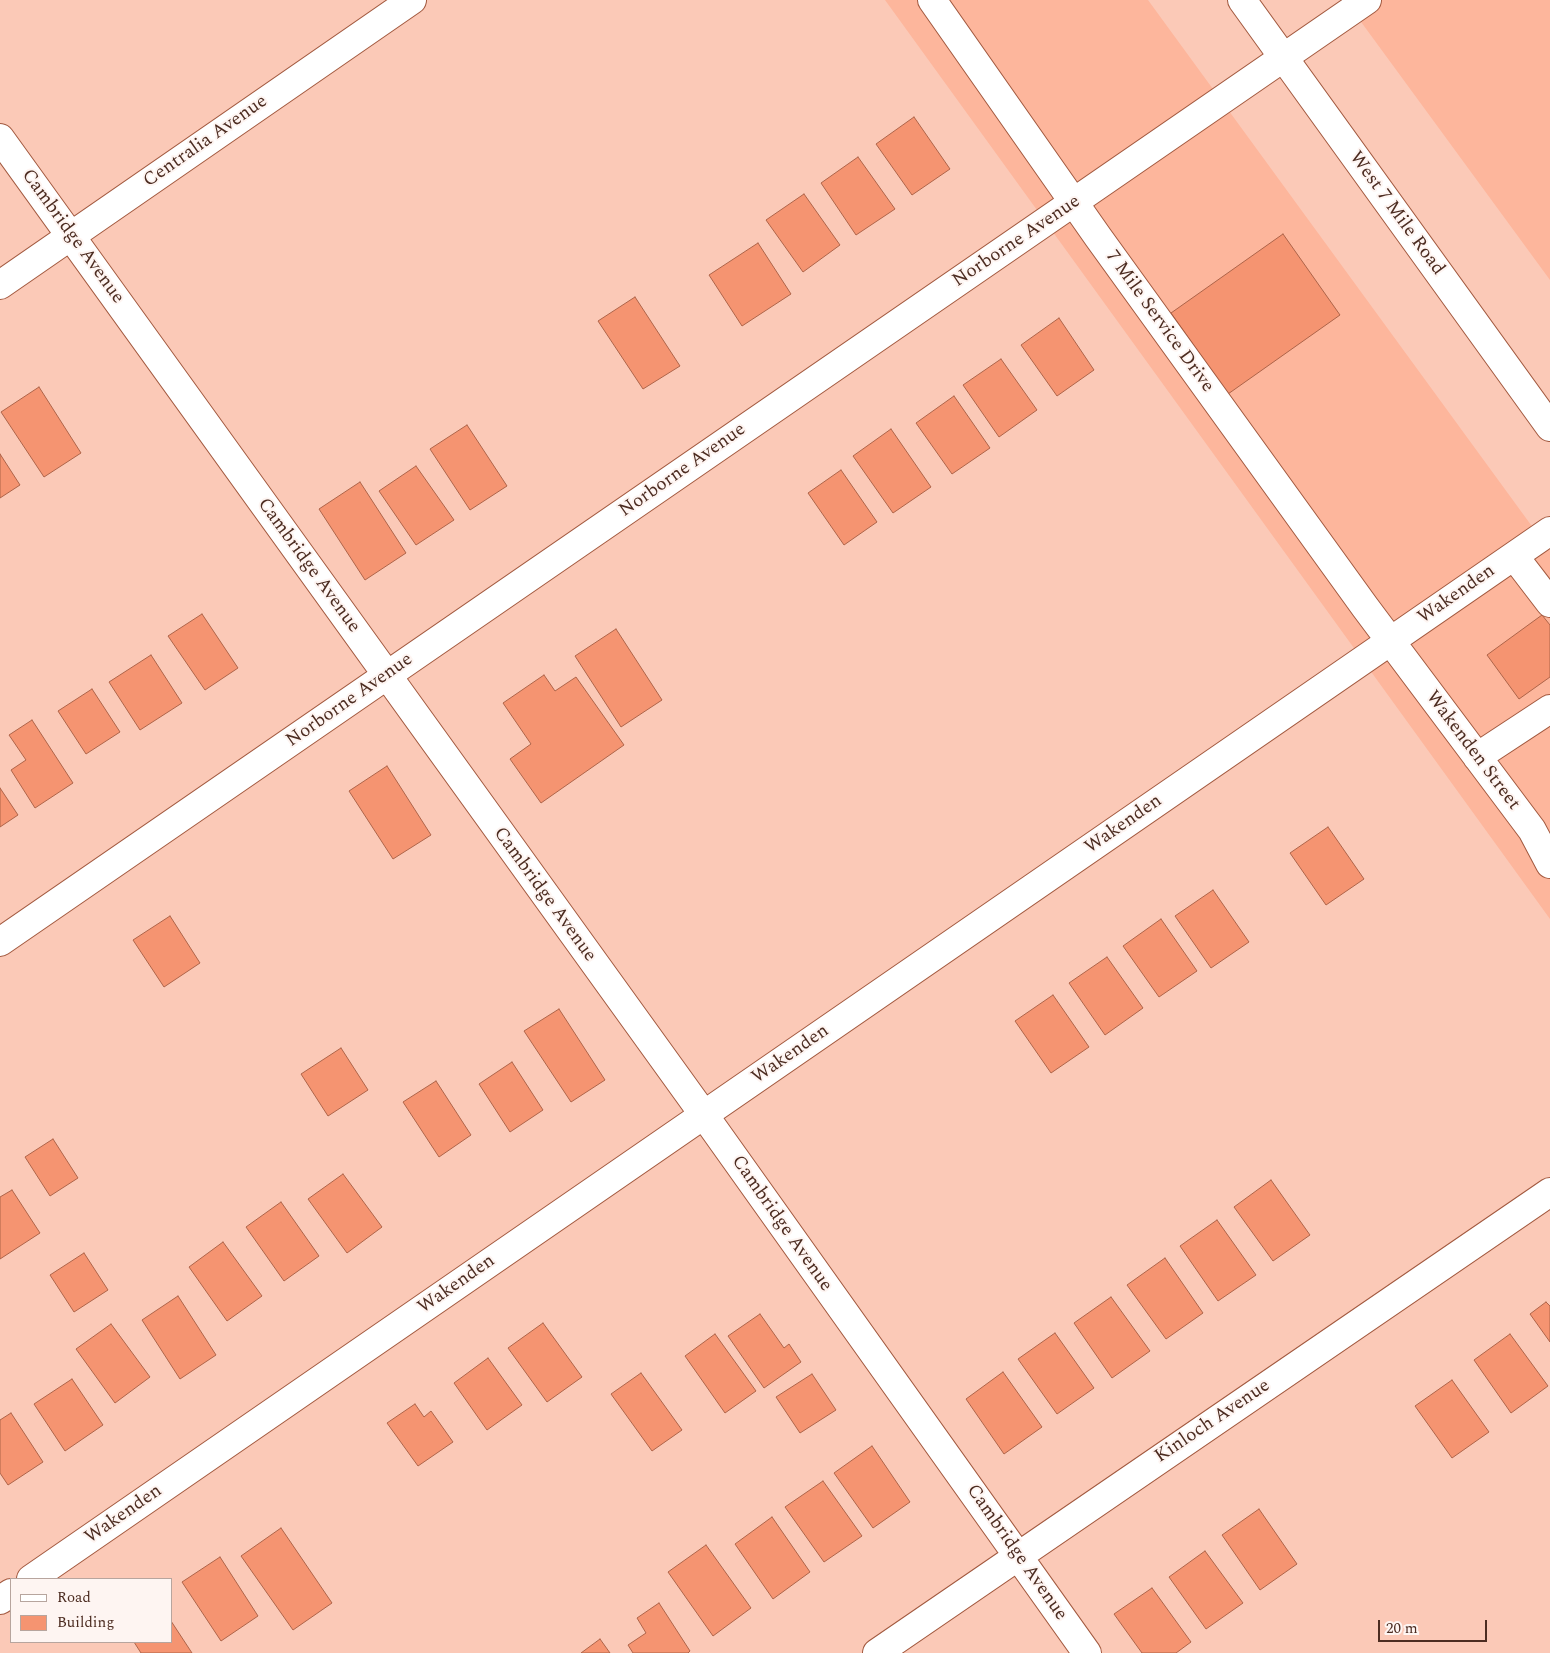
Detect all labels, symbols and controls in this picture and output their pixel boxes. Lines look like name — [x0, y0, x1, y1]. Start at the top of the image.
street label: Centralia Avenue — [140, 91, 272, 193]
street label: West 7 Mile Road — [1343, 148, 1449, 280]
street label: Cambridge Avenue — [16, 165, 128, 309]
street label: Norborne Avenue — [949, 191, 1085, 293]
street label: 7 Mile Service Drive — [1100, 247, 1218, 397]
street label: Norborne Avenue — [615, 419, 751, 523]
street label: Cambridge Avenue — [252, 494, 364, 638]
street label: Wakenden — [1414, 560, 1500, 630]
street label: Norborne Avenue — [282, 649, 418, 753]
street label: Wakenden Street — [1420, 687, 1524, 815]
street label: Wakenden — [1081, 790, 1167, 860]
street label: Cambridge Avenue — [488, 823, 600, 967]
street label: Wakenden — [748, 1020, 834, 1090]
street label: Cambridge Avenue — [726, 1152, 836, 1296]
street label: Wakenden — [414, 1250, 500, 1320]
street label: Kinloch Avenue — [1151, 1375, 1275, 1469]
street label: Wakenden — [81, 1480, 167, 1550]
street label: Cambridge Avenue — [961, 1481, 1071, 1625]
legend — [10, 1578, 172, 1643]
text: Road — [57, 1586, 91, 1609]
scale bar — [1380, 1610, 1489, 1642]
text: Building — [57, 1611, 114, 1634]
text: 20 m — [1386, 1617, 1418, 1640]

